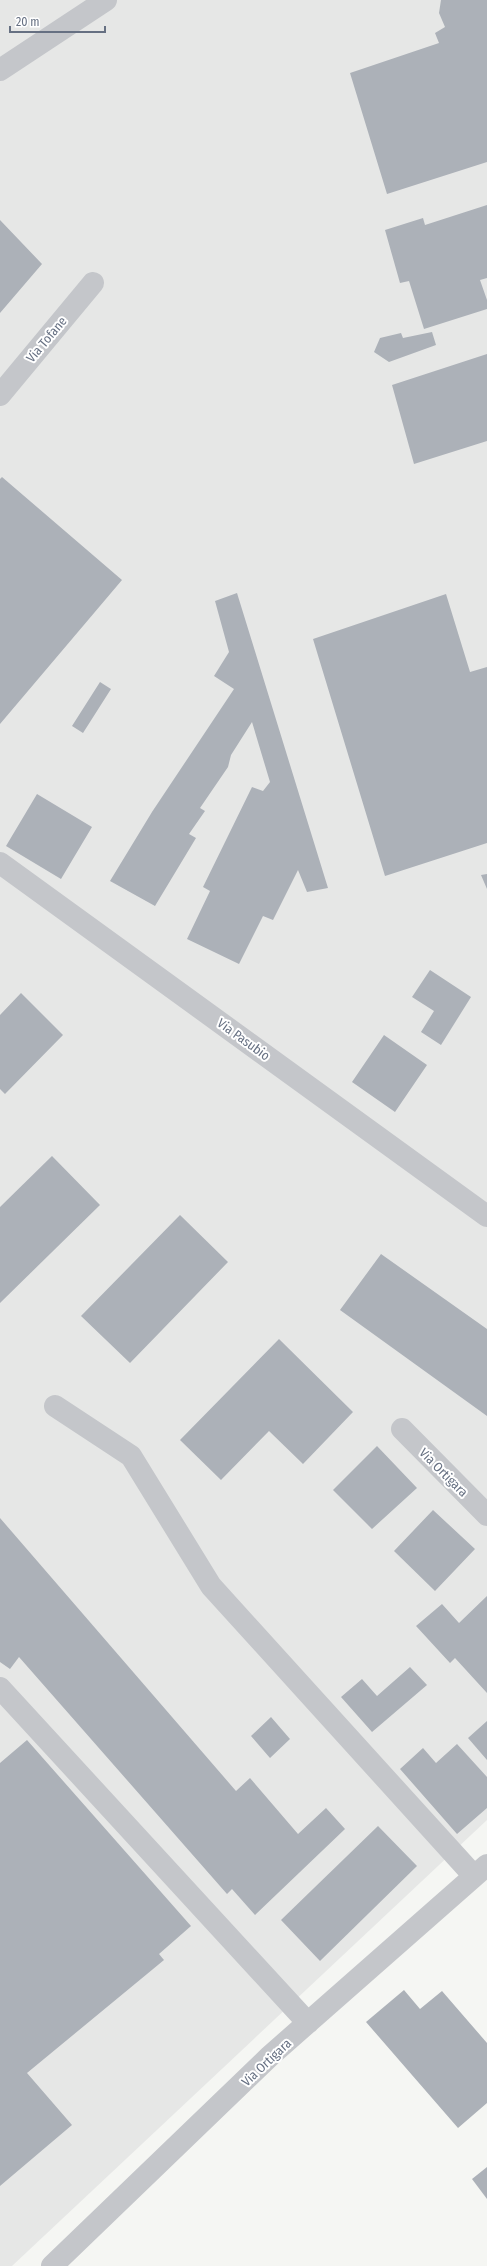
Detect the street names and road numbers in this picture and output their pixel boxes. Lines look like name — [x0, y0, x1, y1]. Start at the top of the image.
street label: Via Tofane — [23, 314, 70, 365]
street label: Via Pasubio — [215, 1015, 273, 1064]
street label: Via Ortigara — [416, 1445, 471, 1500]
street label: Via Ortigara — [238, 2036, 294, 2089]

